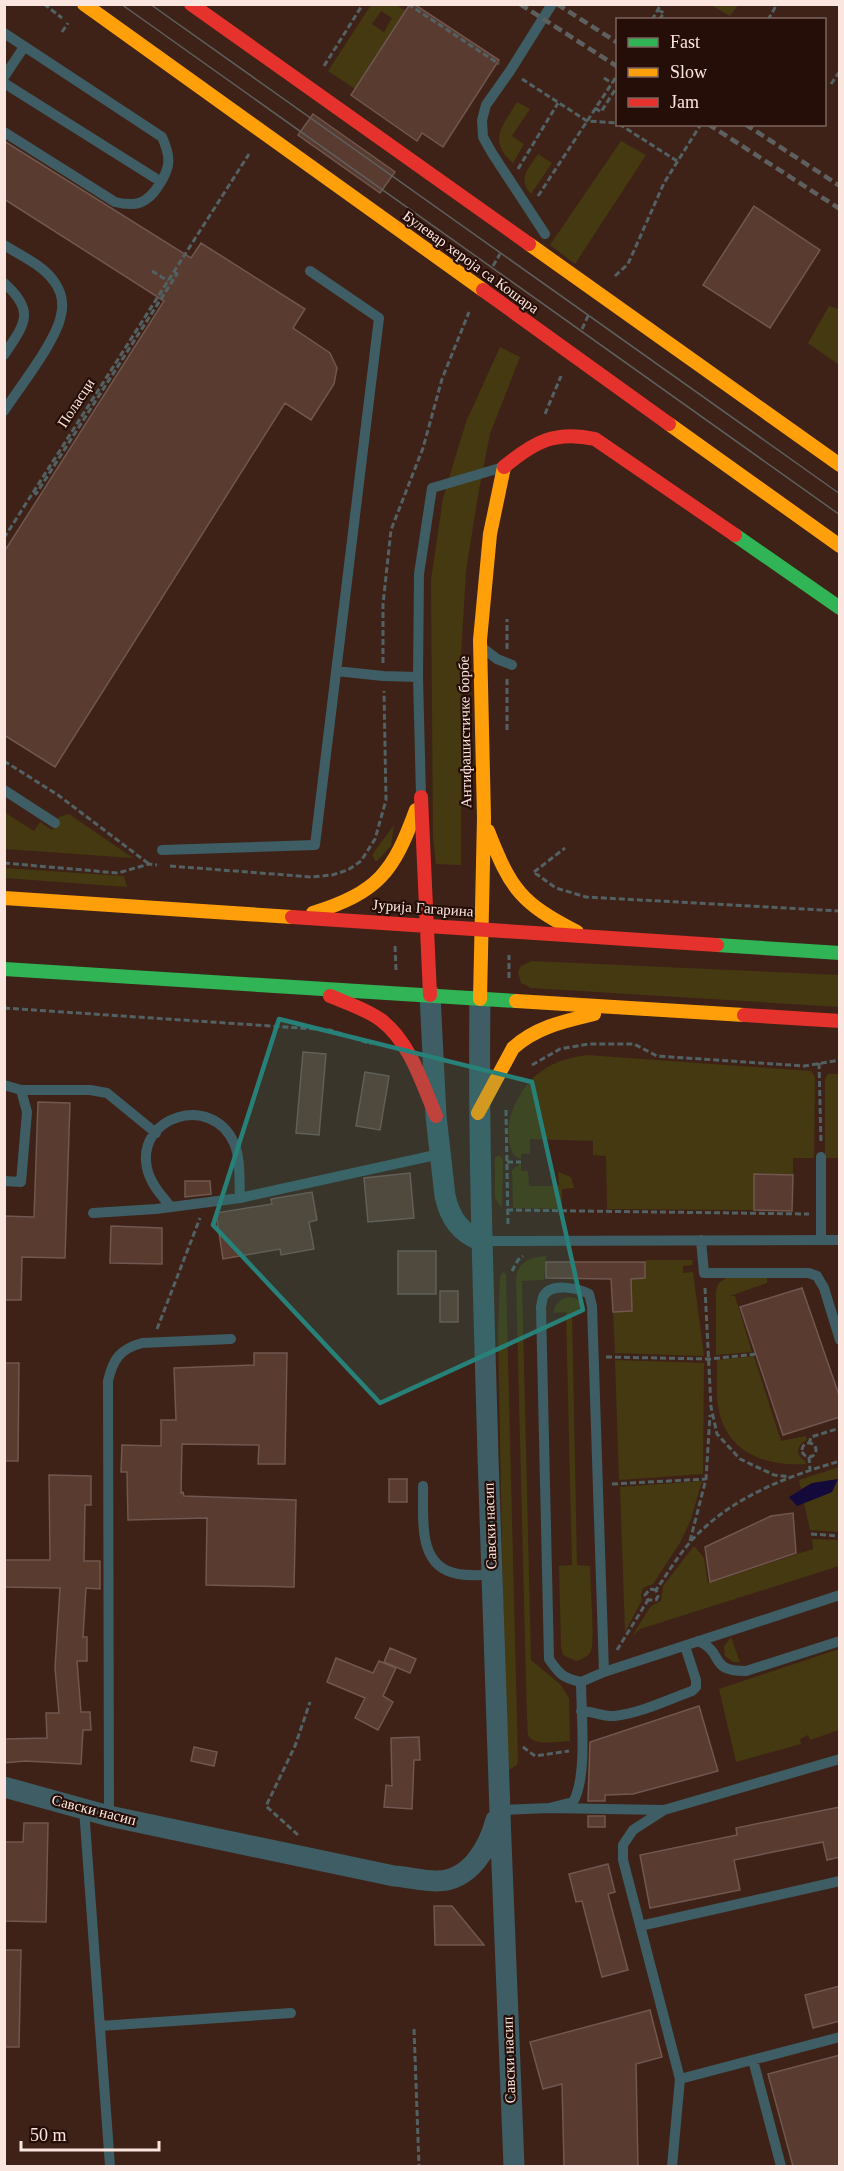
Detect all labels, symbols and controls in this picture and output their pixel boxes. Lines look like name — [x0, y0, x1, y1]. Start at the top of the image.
legend — [616, 18, 826, 126]
text: Fast — [670, 32, 700, 52]
text: Slow — [670, 62, 707, 82]
text: Jam — [670, 92, 699, 112]
street label: Булевар хероја са Кошара — [400, 207, 542, 317]
street label: Поласци — [54, 376, 98, 430]
street label: Антифашистичке борбе — [456, 655, 474, 808]
street label: Јурија Гагарина — [372, 896, 474, 920]
street label: Савски насип — [480, 1482, 500, 1570]
street label: Савски насип — [50, 1792, 138, 1828]
street label: Савски насип — [499, 2016, 519, 2104]
scale bar — [21, 2114, 159, 2152]
text: 50 m — [30, 2125, 67, 2145]

